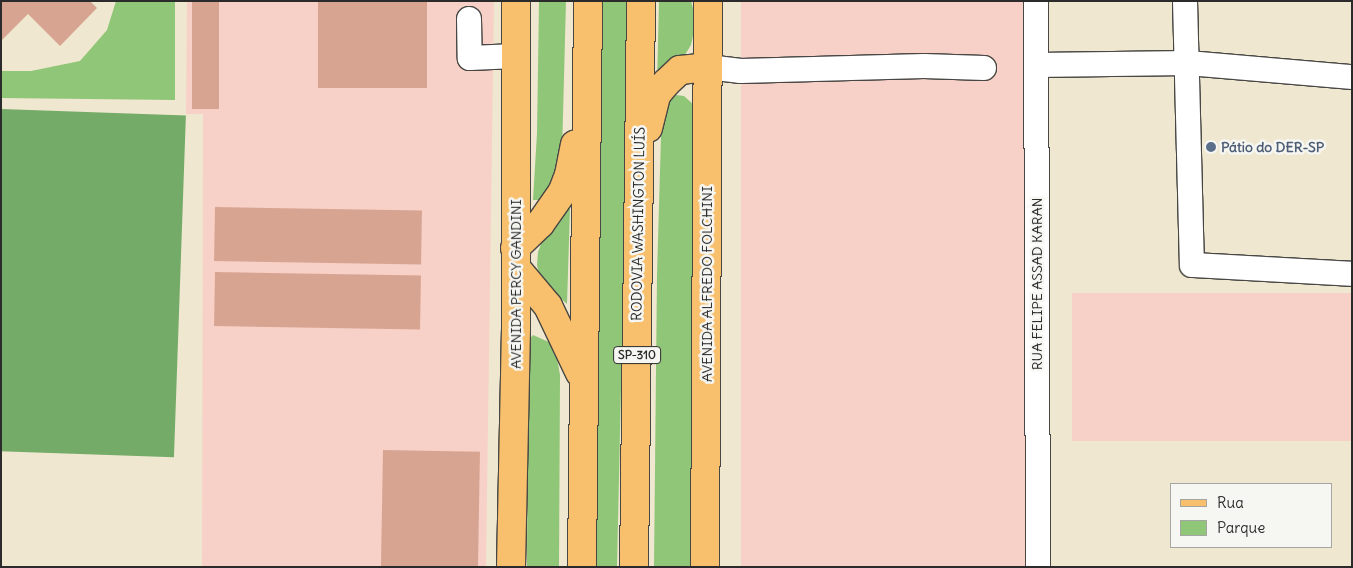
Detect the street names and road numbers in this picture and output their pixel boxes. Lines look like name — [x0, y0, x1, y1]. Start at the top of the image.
street label: RODOVIA WASHINGTON LUÍS — [628, 127, 648, 321]
street label: AVENIDA ALFREDO FOLCHINI — [699, 186, 715, 382]
street label: RUA FELIPE ASSAD KARAN — [1029, 198, 1045, 370]
street label: AVENIDA PERCY GANDINI — [508, 199, 524, 369]
road number: SP-310 — [612, 346, 662, 364]

